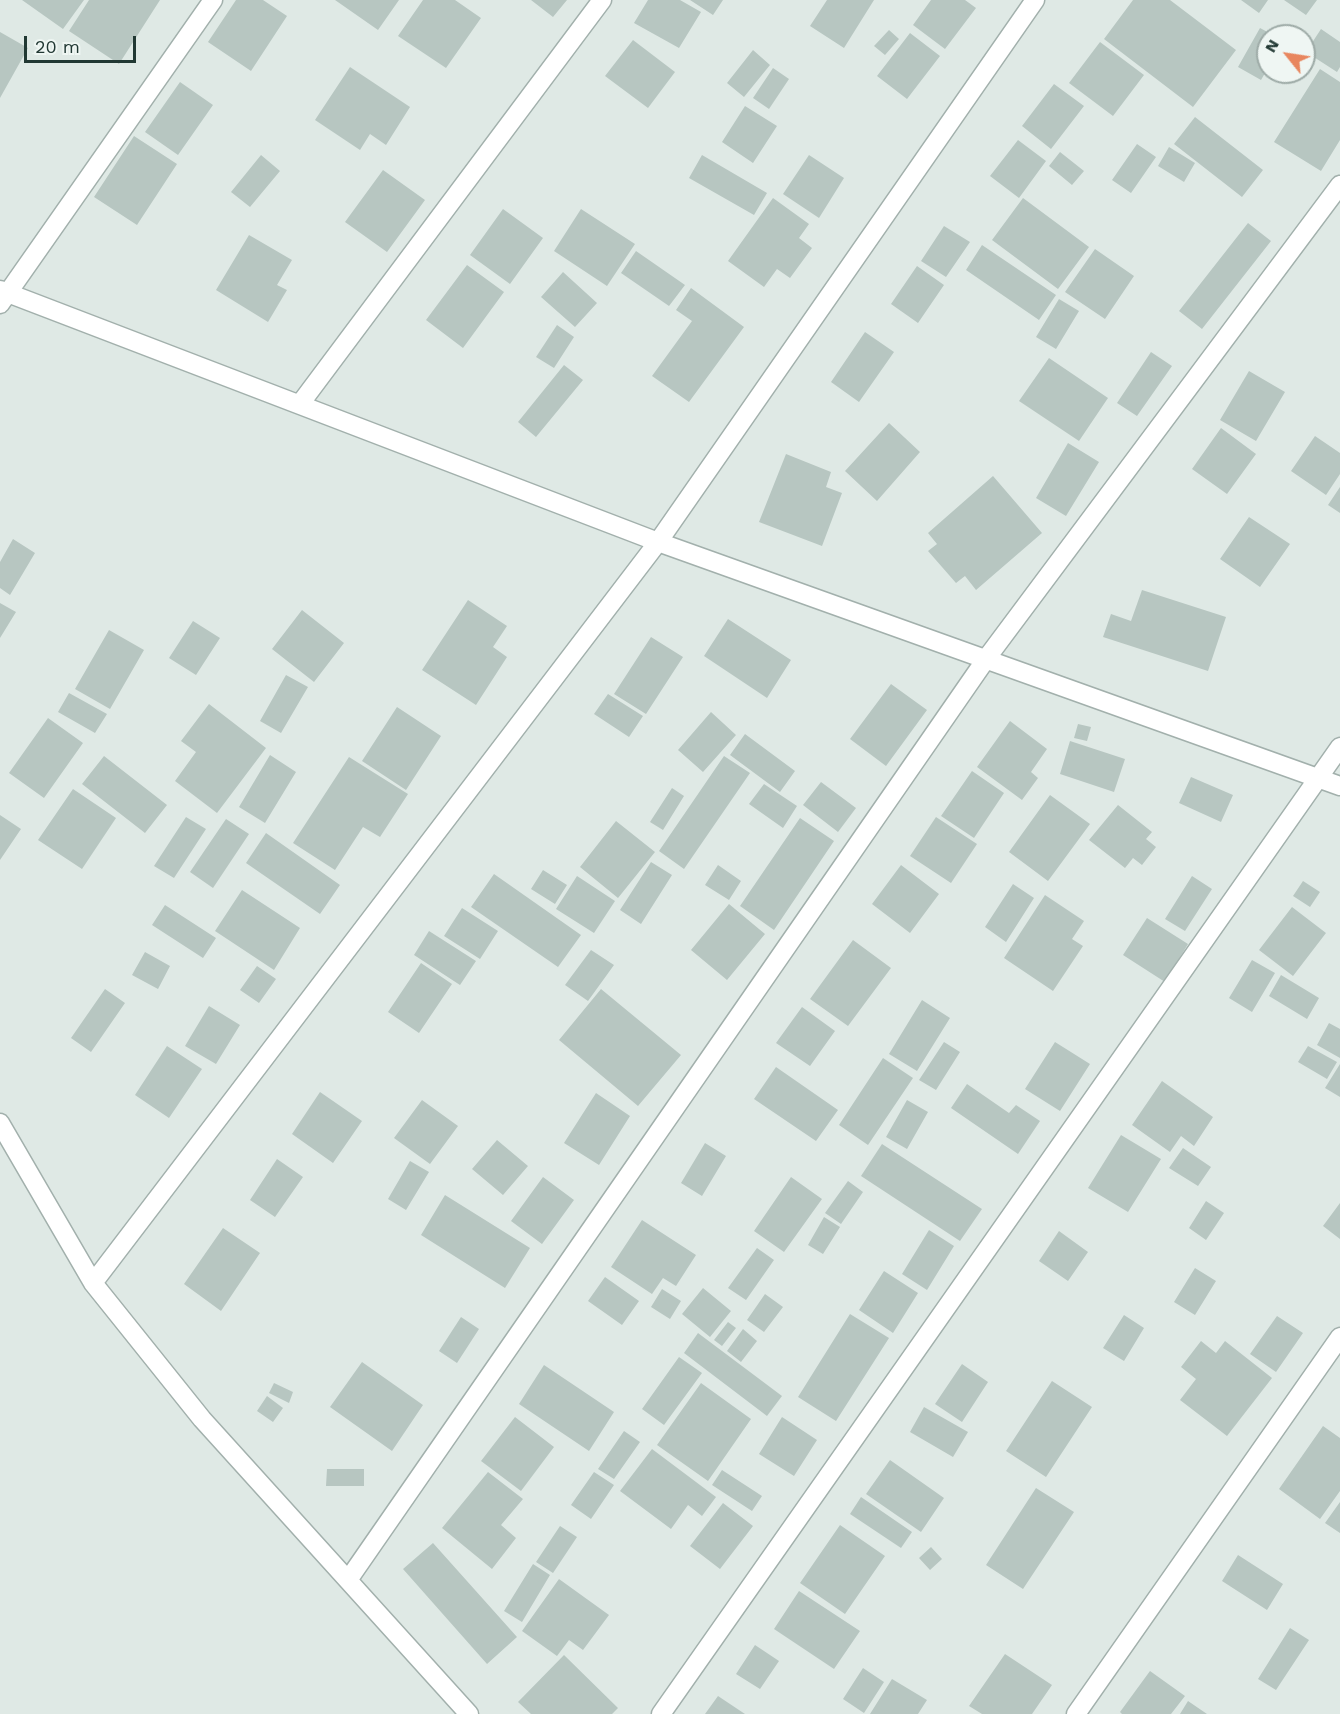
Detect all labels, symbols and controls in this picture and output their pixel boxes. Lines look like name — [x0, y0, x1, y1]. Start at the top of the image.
scale bar — [27, 24, 140, 62]
north arrow — [1256, 24, 1316, 84]
text: 20 m — [35, 36, 80, 57]
text: N — [1261, 36, 1283, 56]

